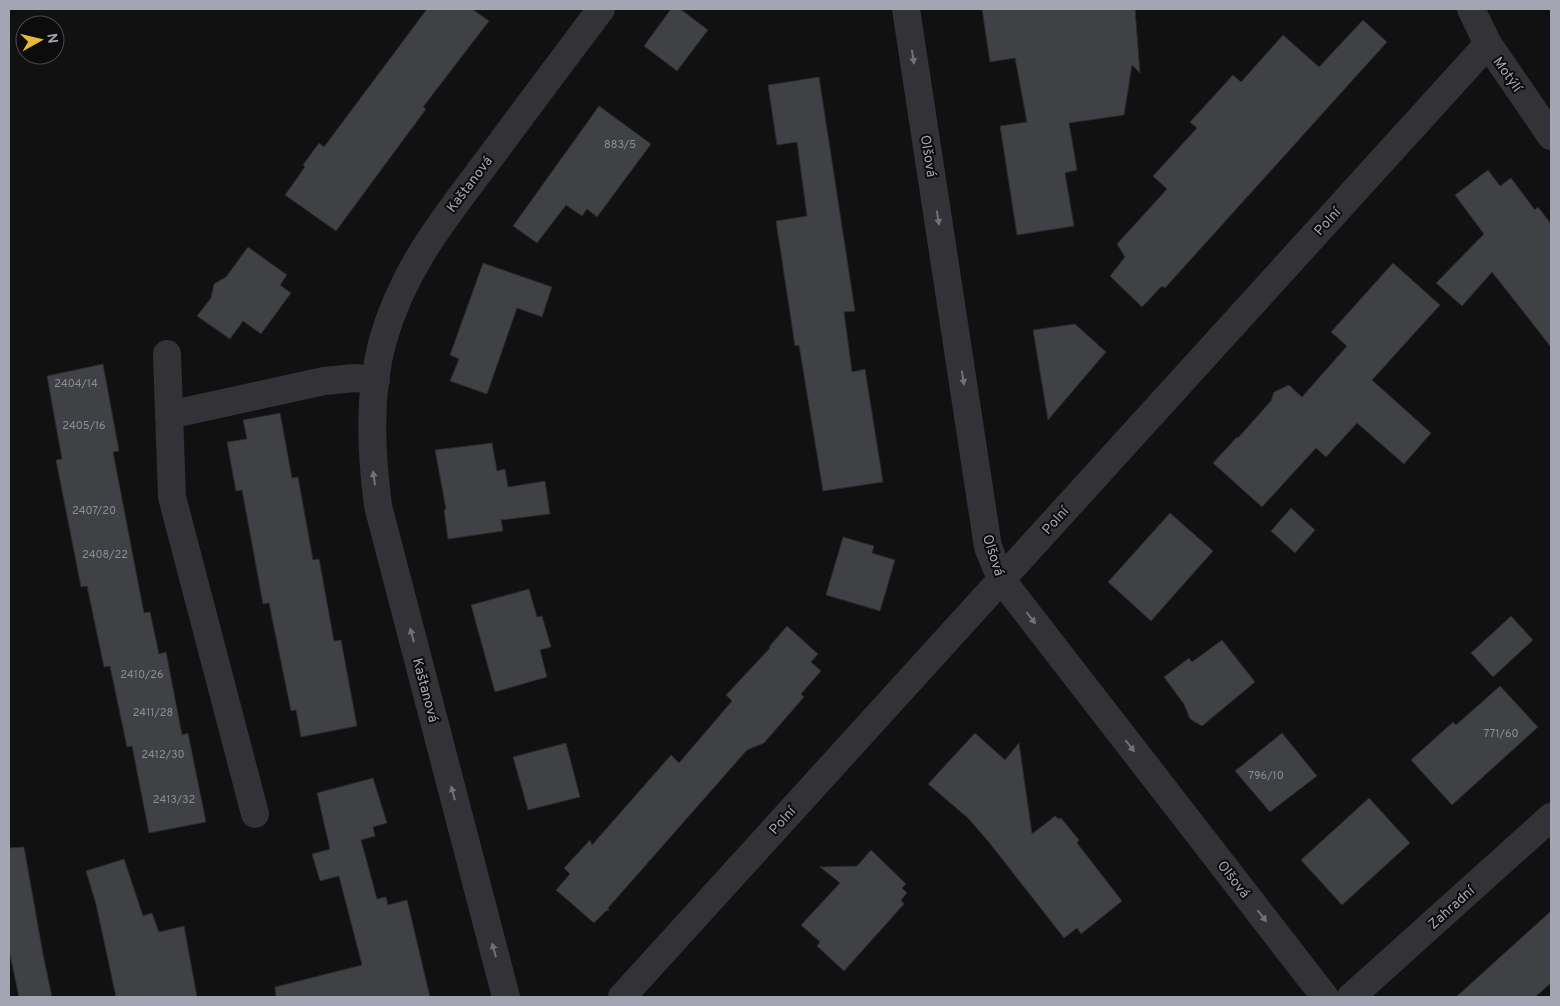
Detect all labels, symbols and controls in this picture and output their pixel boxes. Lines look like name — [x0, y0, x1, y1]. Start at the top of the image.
north arrow — [15, 15, 65, 65]
text: N — [42, 32, 61, 45]
one-way arrow — [910, 49, 918, 65]
street label: Motýlí — [1489, 54, 1526, 97]
street label: Olšová — [916, 134, 939, 179]
house number: 883/5 — [604, 138, 636, 152]
street label: Kaštanová — [444, 153, 497, 216]
street label: Polní — [1311, 203, 1346, 240]
one-way arrow — [934, 210, 942, 226]
one-way arrow — [959, 371, 967, 387]
house number: 2404/14 — [54, 377, 98, 391]
house number: 2405/16 — [62, 419, 106, 433]
one-way arrow — [370, 469, 378, 485]
street label: Polní — [1039, 502, 1074, 539]
house number: 2407/20 — [72, 504, 116, 518]
street label: Olšová — [978, 533, 1007, 578]
house number: 2408/22 — [82, 548, 128, 562]
one-way arrow — [1025, 611, 1036, 624]
one-way arrow — [408, 628, 416, 643]
street label: Kaštanová — [408, 656, 441, 724]
house number: 2410/26 — [120, 668, 164, 682]
house number: 2411/28 — [133, 706, 173, 720]
house number: 771/60 — [1483, 727, 1519, 741]
one-way arrow — [1125, 739, 1136, 752]
house number: 2412/30 — [141, 748, 185, 762]
house number: 796/10 — [1248, 769, 1284, 783]
one-way arrow — [449, 785, 457, 800]
house number: 2413/32 — [153, 793, 195, 807]
street label: Polní — [766, 802, 801, 839]
street label: Olšová — [1213, 858, 1253, 902]
street label: Zahradní — [1425, 882, 1480, 933]
one-way arrow — [1257, 909, 1267, 923]
one-way arrow — [489, 943, 497, 958]

